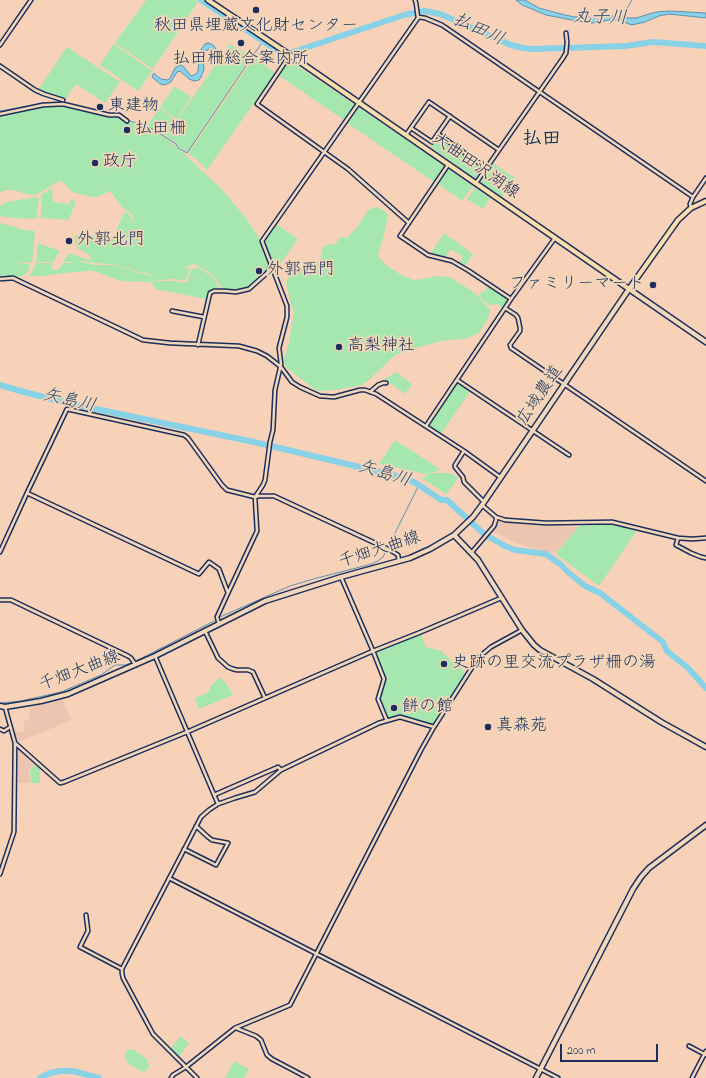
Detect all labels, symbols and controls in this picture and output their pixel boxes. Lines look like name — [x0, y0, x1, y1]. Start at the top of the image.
marker: 秋田県埋蔵文化財センター — [251, 5, 261, 15]
water label: 丸子川 — [573, 7, 627, 31]
water label: 払田川 — [449, 10, 507, 52]
place label: 秋田県埋蔵文化財センター — [154, 17, 358, 37]
marker: 払田柵総合案内所 — [236, 38, 246, 48]
place label: 払田柵総合案内所 — [173, 50, 309, 70]
place label: 東建物 — [108, 97, 159, 117]
marker: 東建物 — [95, 102, 105, 112]
place label: 払田柵 — [135, 120, 186, 140]
marker: 払田柵 — [122, 125, 132, 135]
street label: 大曲田沢湖線 — [427, 129, 523, 205]
district label: 払田 — [523, 130, 561, 152]
place label: 政庁 — [103, 153, 137, 173]
marker: 政庁 — [90, 158, 100, 168]
place label: 外郭北門 — [77, 231, 145, 251]
marker: 外郭北門 — [64, 236, 74, 246]
place label: 外郭西門 — [267, 261, 335, 281]
marker: 外郭西門 — [254, 266, 264, 276]
place label: ファミリーマート — [509, 275, 645, 295]
marker: ファミリーマート — [648, 280, 658, 290]
place label: 高梨神社 — [347, 337, 415, 357]
marker: 高梨神社 — [334, 342, 344, 352]
street label: 広域農道 — [514, 362, 568, 430]
water label: 矢島川 — [40, 385, 98, 419]
water label: 矢島川 — [355, 457, 413, 493]
street label: 千畑大曲線 — [336, 528, 424, 574]
street label: 千畑大曲線 — [37, 647, 123, 697]
place label: 史跡の里交流プラザ柵の湯 — [452, 654, 656, 674]
marker: 史跡の里交流プラザ柵の湯 — [439, 659, 449, 669]
place label: 餅の館 — [402, 698, 453, 718]
marker: 餅の館 — [389, 703, 399, 713]
place label: 真森苑 — [496, 717, 547, 737]
marker: 真森苑 — [483, 722, 493, 732]
scale bar — [562, 1036, 660, 1062]
text: 200 m — [567, 1042, 596, 1060]

